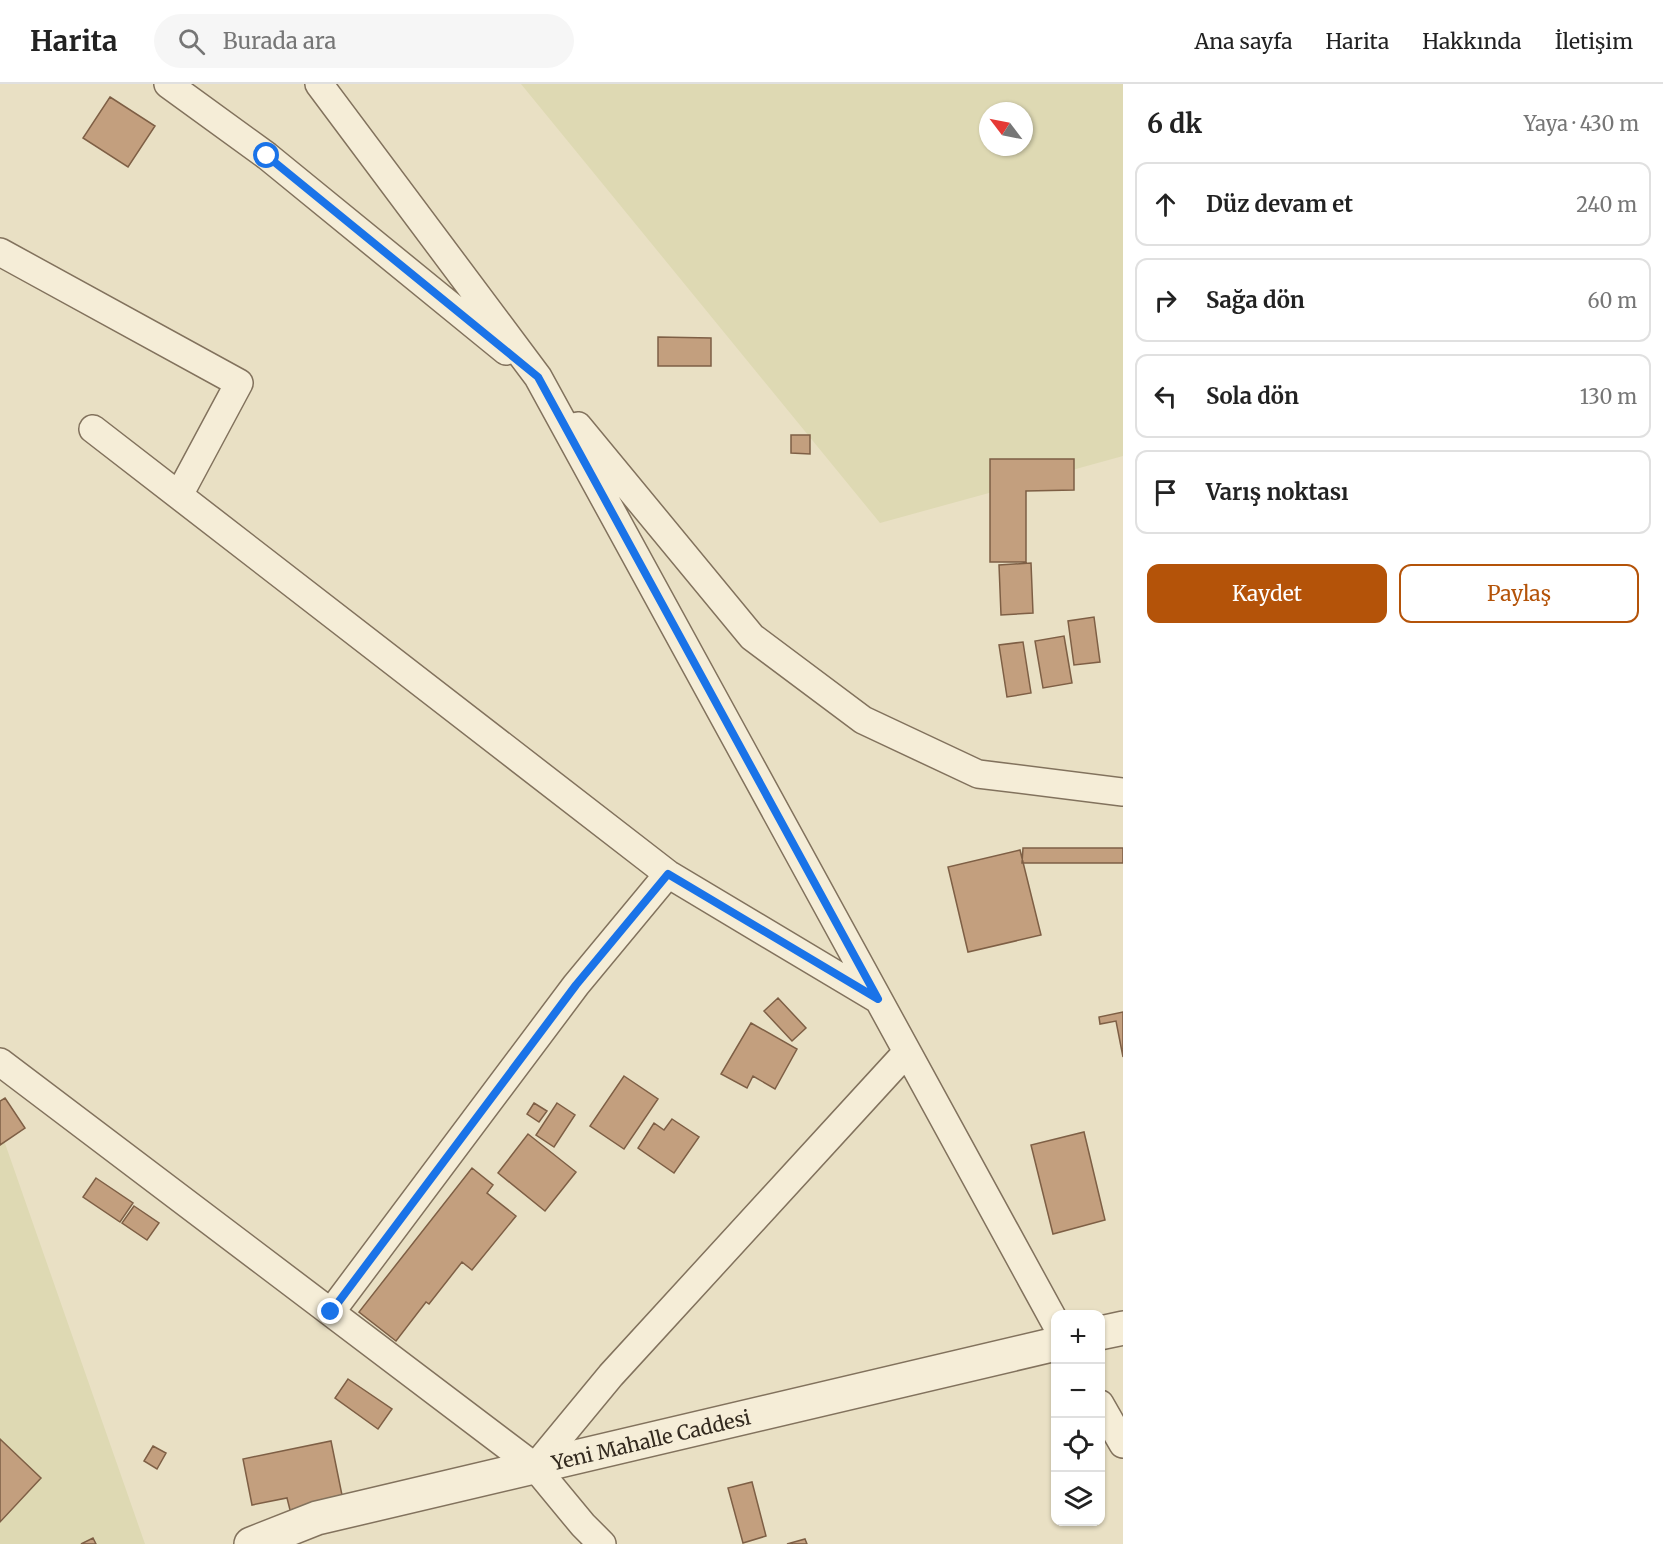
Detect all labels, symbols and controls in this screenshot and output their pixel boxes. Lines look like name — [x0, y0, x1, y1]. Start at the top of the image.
search box — [154, 14, 574, 68]
text: Harita — [30, 23, 118, 59]
icon: search — [175, 25, 208, 58]
text: Burada ara — [223, 27, 336, 55]
text: Ana sayfa — [1194, 28, 1293, 55]
text: Harita — [1326, 28, 1389, 55]
text: Hakkında — [1422, 28, 1522, 55]
text: İletişim — [1555, 28, 1633, 55]
north arrow — [979, 102, 1033, 156]
text: 6 dk — [1147, 107, 1202, 140]
text: Yaya · 430 m — [1524, 111, 1639, 136]
route start — [253, 142, 279, 168]
icon: ahead — [1149, 188, 1182, 221]
text: Düz devam et — [1206, 190, 1353, 218]
text: 240 m — [1576, 192, 1637, 217]
icon: right — [1149, 284, 1182, 317]
text: Sağa dön — [1206, 286, 1305, 314]
text: 60 m — [1587, 288, 1637, 313]
icon: left — [1149, 380, 1182, 413]
text: Sola dön — [1206, 382, 1299, 410]
text: 130 m — [1580, 384, 1637, 409]
icon: arrive — [1149, 476, 1182, 509]
text: Varış noktası — [1206, 478, 1348, 506]
button: Kaydet — [1147, 564, 1387, 623]
button: Paylaş — [1399, 564, 1639, 623]
route end — [317, 1298, 343, 1324]
map controls — [1051, 1310, 1105, 1526]
button: + — [1051, 1310, 1105, 1364]
button: − — [1051, 1364, 1105, 1418]
street label: Yeni Mahalle Caddesi — [548, 1404, 753, 1475]
button: locate — [1051, 1418, 1105, 1472]
button: layers — [1051, 1472, 1105, 1526]

